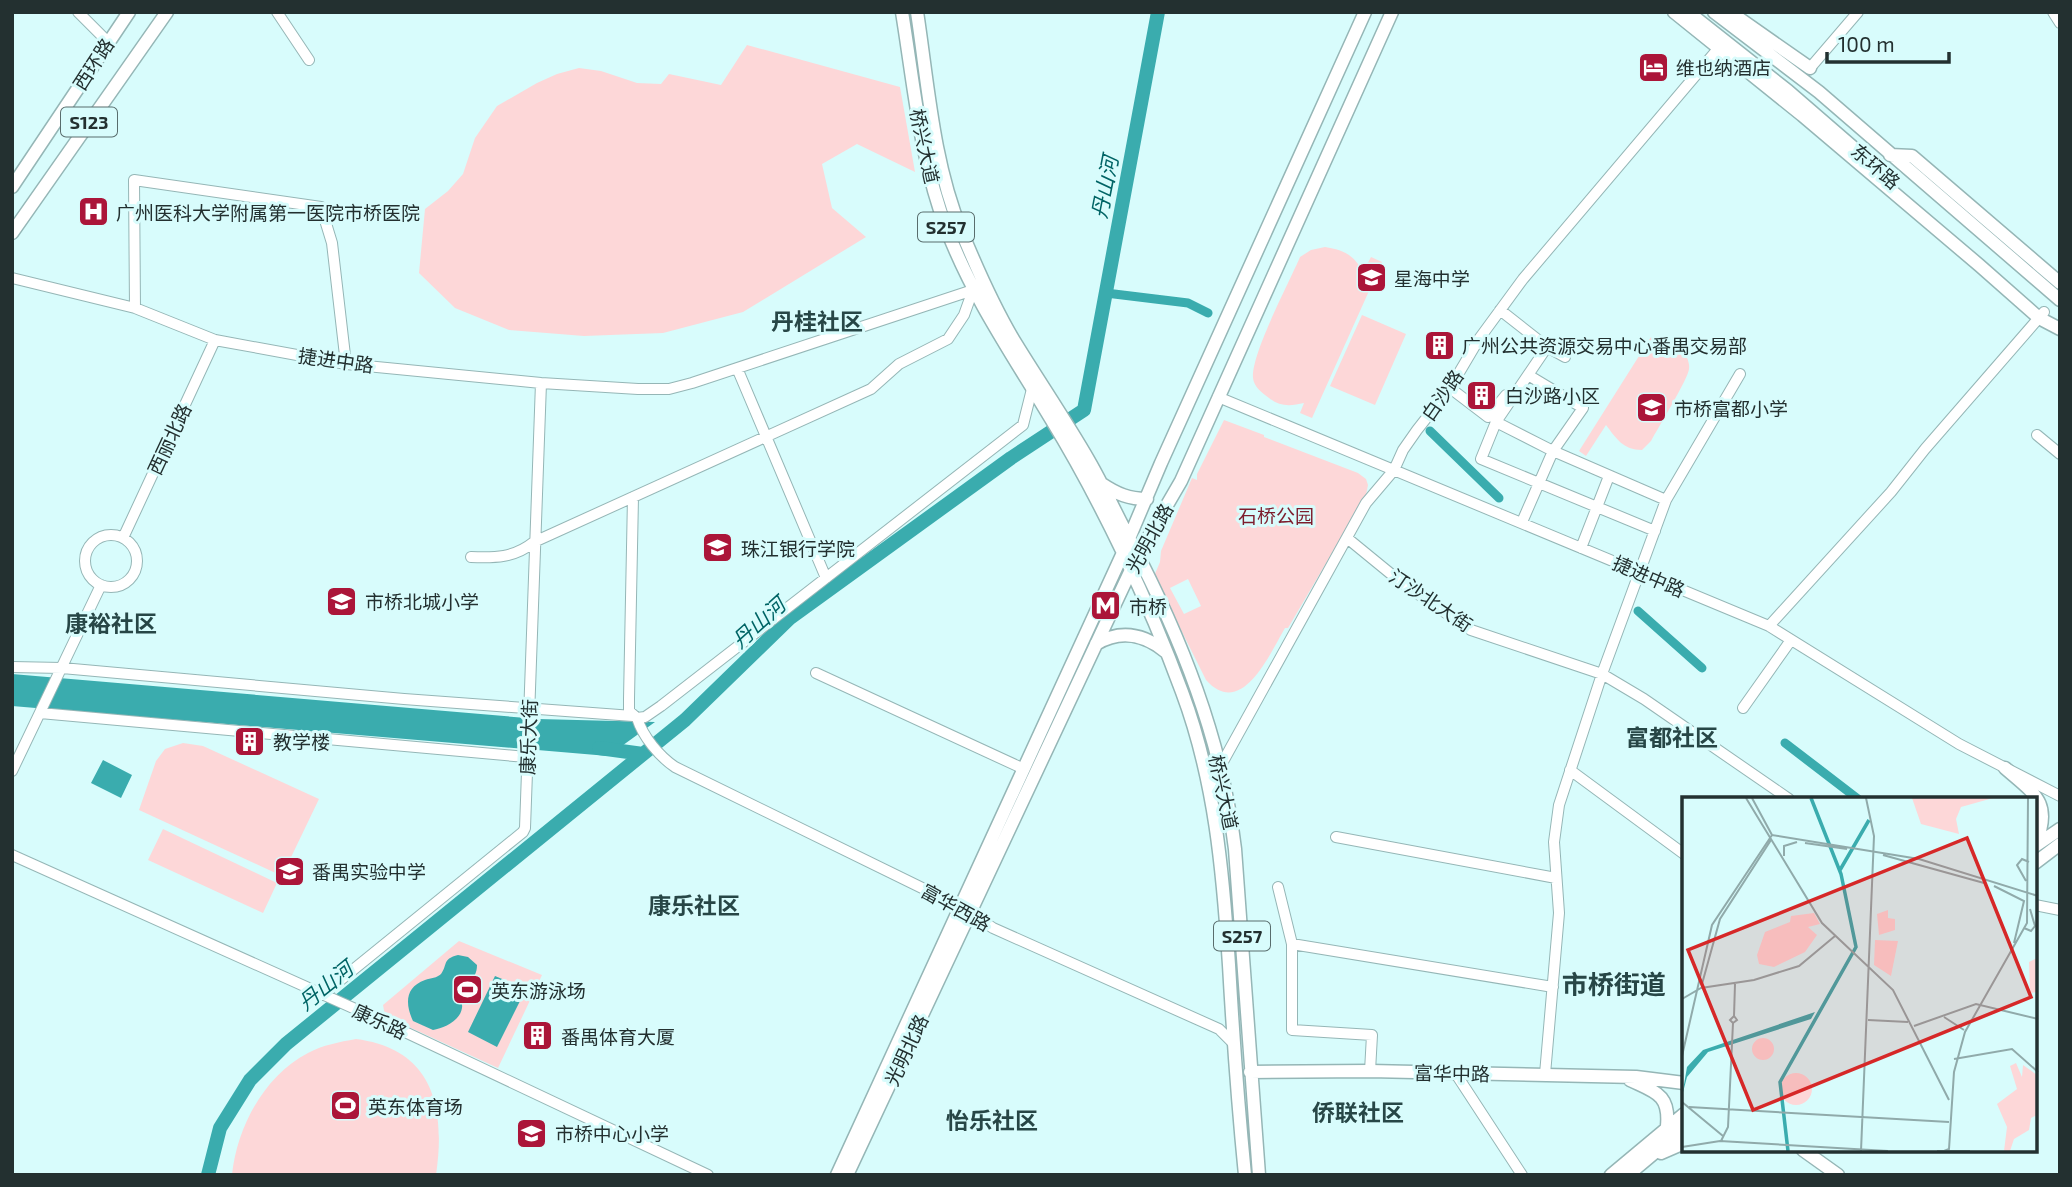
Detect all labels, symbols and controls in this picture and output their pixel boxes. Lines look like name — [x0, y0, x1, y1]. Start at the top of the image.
scale bar — [1827, 21, 1950, 65]
text: 100 m — [1838, 31, 1895, 56]
street label: 西环路 — [68, 34, 118, 94]
hotel icon: 维也纳酒店 — [1636, 50, 1670, 84]
place label: 维也纳酒店 — [1676, 56, 1771, 79]
street label: 桥兴大道 — [906, 106, 944, 186]
road number: S123 — [61, 107, 117, 136]
street label: 东环路 — [1847, 139, 1905, 193]
water label: 丹山河 — [1086, 150, 1123, 220]
hospital icon: 广州医科大学附属第一医院市桥医院 — [76, 195, 110, 229]
place label: 广州医科大学附属第一医院市桥医院 — [116, 201, 420, 224]
road number: S257 — [918, 212, 974, 242]
school or university icon: 星海中学 — [1354, 261, 1388, 295]
place label: 星海中学 — [1394, 267, 1470, 290]
district label: 丹桂社区 — [771, 307, 863, 335]
building icon: 广州公共资源交易中心番禺交易部 — [1422, 328, 1456, 362]
place label: 广州公共资源交易中心番禺交易部 — [1462, 334, 1747, 357]
street label: 捷进中路 — [297, 343, 375, 377]
street label: 白沙路 — [1416, 365, 1468, 425]
building icon: 白沙路小区 — [1465, 378, 1499, 412]
place label: 白沙路小区 — [1505, 384, 1600, 407]
school or university icon: 市桥富都小学 — [1634, 391, 1668, 425]
place label: 市桥富都小学 — [1674, 397, 1788, 420]
street label: 西丽北路 — [143, 400, 195, 478]
street label: 光明北路 — [1121, 499, 1177, 577]
park label: 石桥公园 — [1238, 504, 1314, 527]
school or university icon: 珠江银行学院 — [701, 531, 735, 565]
place label: 珠江银行学院 — [741, 537, 855, 560]
street label: 捷进中路 — [1610, 551, 1688, 601]
street label: 汀沙北大街 — [1385, 564, 1477, 636]
school or university icon: 市桥北城小学 — [325, 584, 359, 618]
water label: 丹山河 — [726, 589, 793, 652]
metro station icon: 市桥 — [1089, 589, 1123, 623]
place label: 市桥北城小学 — [365, 590, 479, 613]
place label: 市桥 — [1129, 595, 1167, 618]
district label: 康裕社区 — [65, 609, 157, 637]
street label: 康乐大街 — [515, 699, 541, 775]
district label: 富都社区 — [1626, 723, 1718, 751]
building icon: 教学楼 — [233, 724, 267, 758]
place label: 教学楼 — [273, 730, 330, 753]
street label: 桥兴大道 — [1205, 752, 1243, 832]
inset map — [1682, 797, 2037, 1152]
school or university icon: 番禺实验中学 — [272, 854, 306, 888]
place label: 番禺实验中学 — [312, 860, 426, 883]
street label: 富华西路 — [917, 879, 995, 935]
district label: 康乐社区 — [648, 891, 740, 919]
road number: S257 — [1214, 922, 1270, 951]
water label: 丹山河 — [293, 953, 360, 1015]
district label: 市桥街道 — [1562, 968, 1666, 999]
sports icon: 英东游泳场 — [451, 973, 485, 1007]
place label: 英东游泳场 — [491, 979, 586, 1002]
street label: 康乐路 — [349, 999, 411, 1043]
street label: 光明北路 — [880, 1011, 932, 1089]
building icon: 番禺体育大厦 — [521, 1019, 555, 1053]
place label: 番禺体育大厦 — [561, 1025, 675, 1048]
street label: 富华中路 — [1414, 1061, 1490, 1085]
sports icon: 英东体育场 — [328, 1089, 362, 1123]
place label: 英东体育场 — [368, 1095, 463, 1118]
district label: 侨联社区 — [1312, 1098, 1404, 1126]
district label: 怡乐社区 — [946, 1106, 1038, 1134]
school or university icon: 市桥中心小学 — [515, 1116, 549, 1150]
place label: 市桥中心小学 — [555, 1122, 669, 1145]

